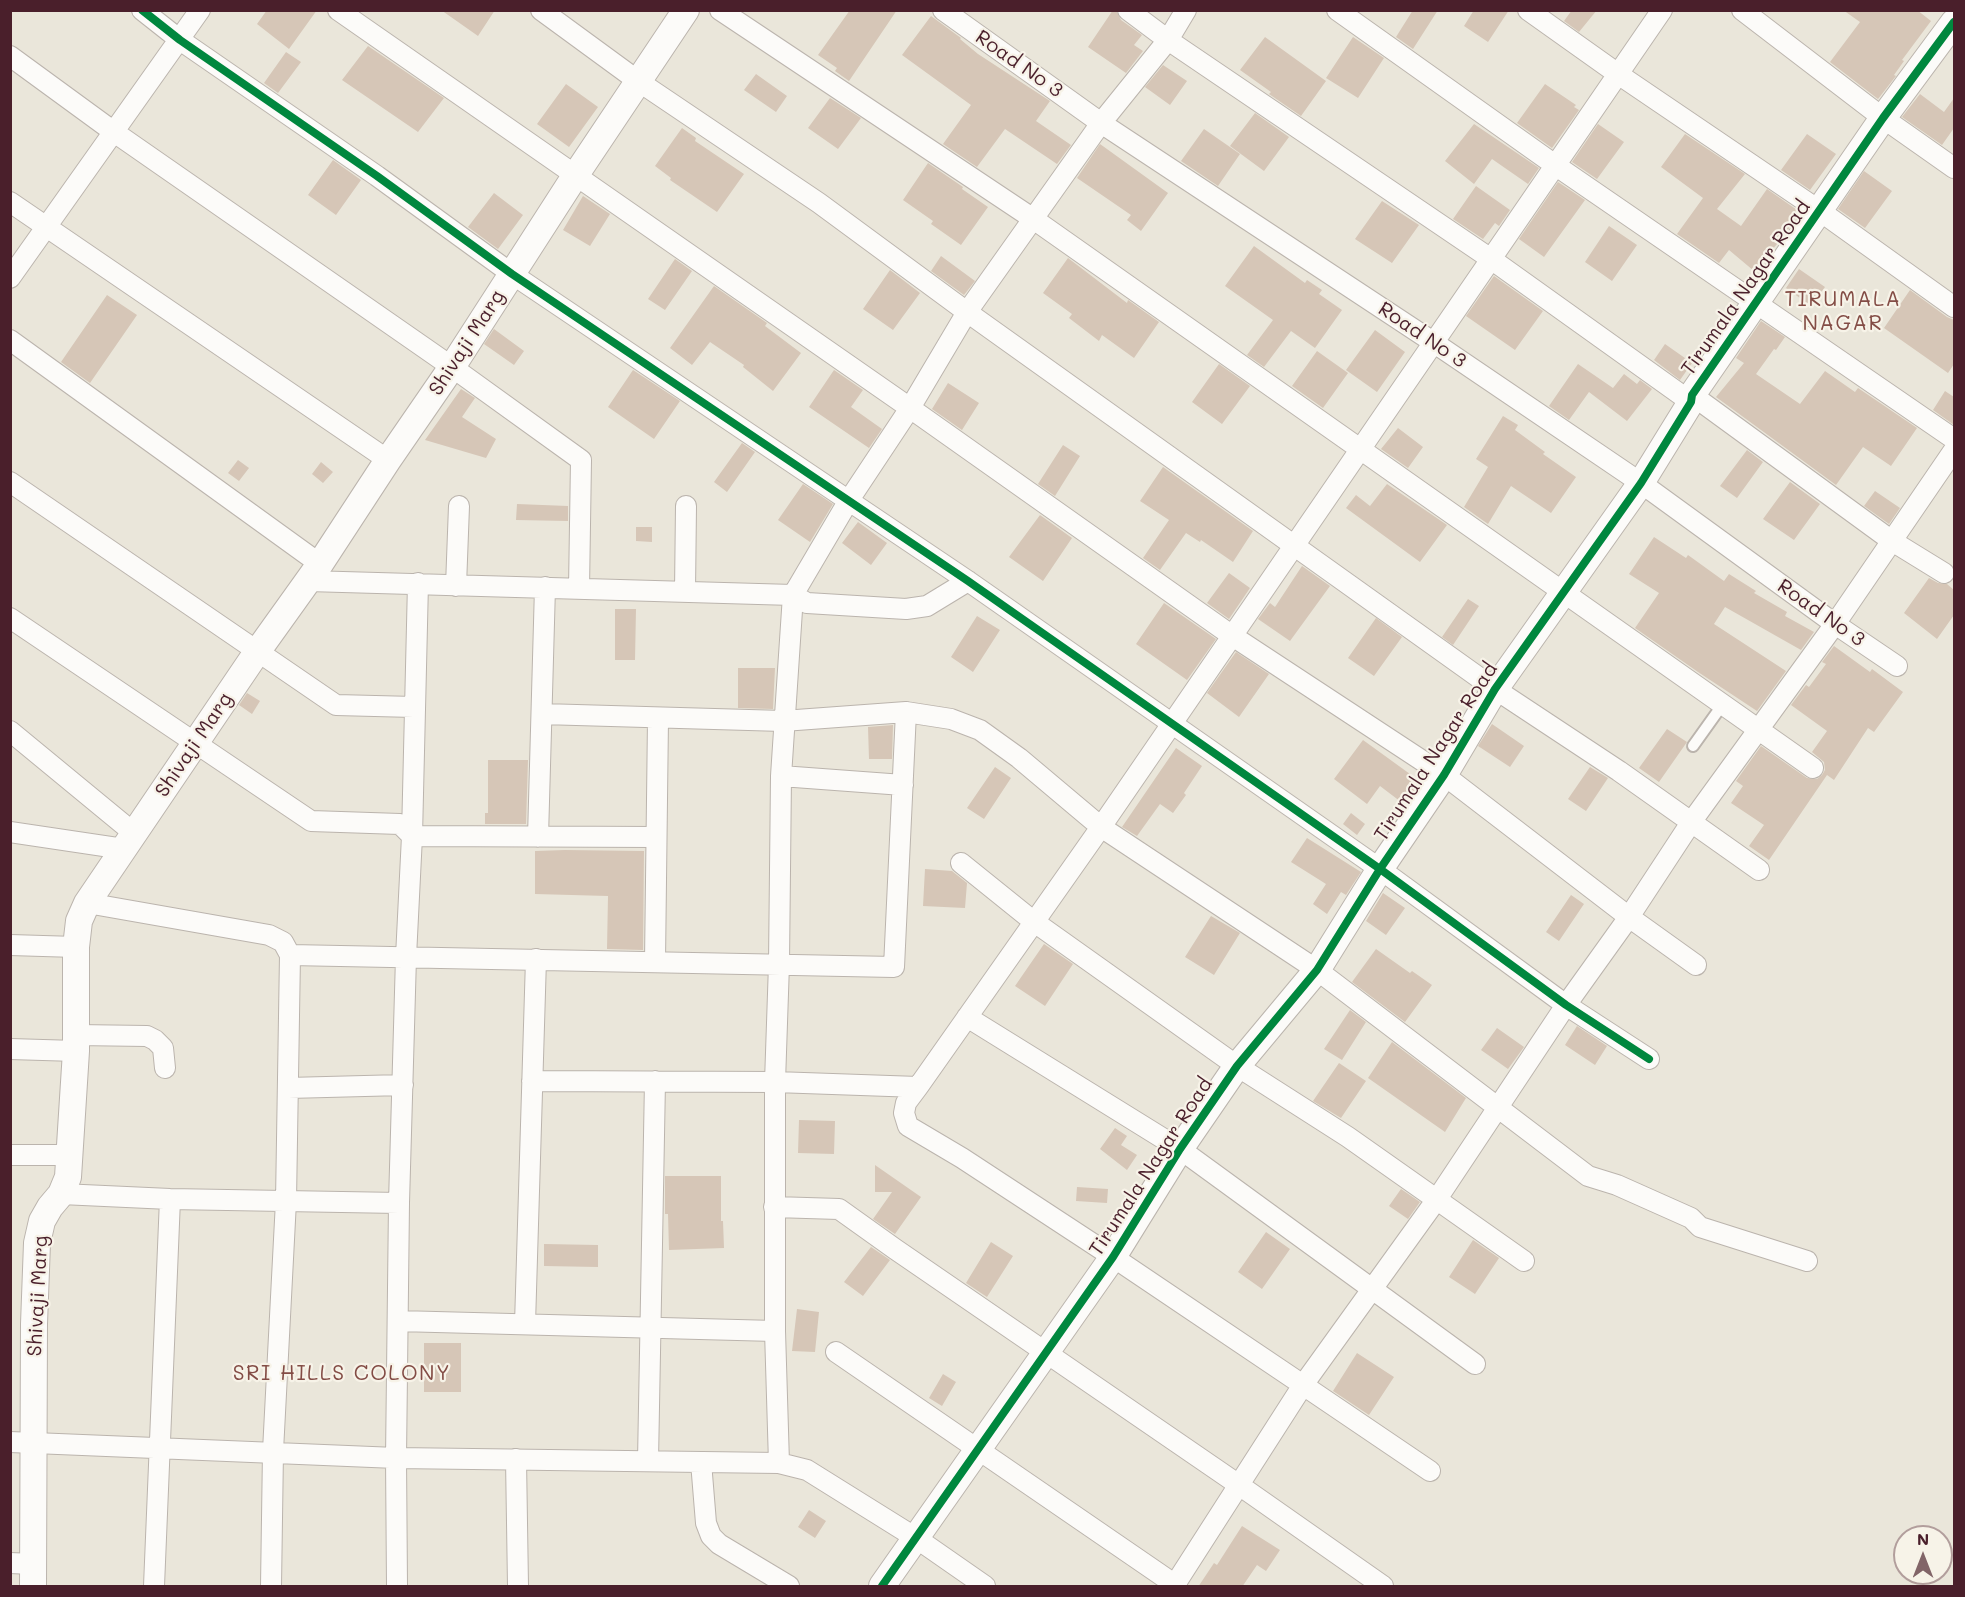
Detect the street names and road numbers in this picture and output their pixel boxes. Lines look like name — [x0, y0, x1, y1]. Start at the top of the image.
street label: Road No 3 — [971, 25, 1067, 103]
street label: Tirumala Nagar Road — [1677, 196, 1815, 380]
street label: Shivaji Marg — [424, 286, 510, 400]
street label: Road No 3 — [1373, 297, 1471, 373]
street label: Road No 3 — [1773, 574, 1869, 652]
street label: Tirumala Nagar Road — [1369, 658, 1503, 846]
street label: Shivaji Marg — [150, 688, 238, 802]
street label: Tirumala Nagar Road — [1084, 1073, 1218, 1261]
street label: Shivaji Marg — [23, 1235, 53, 1357]

